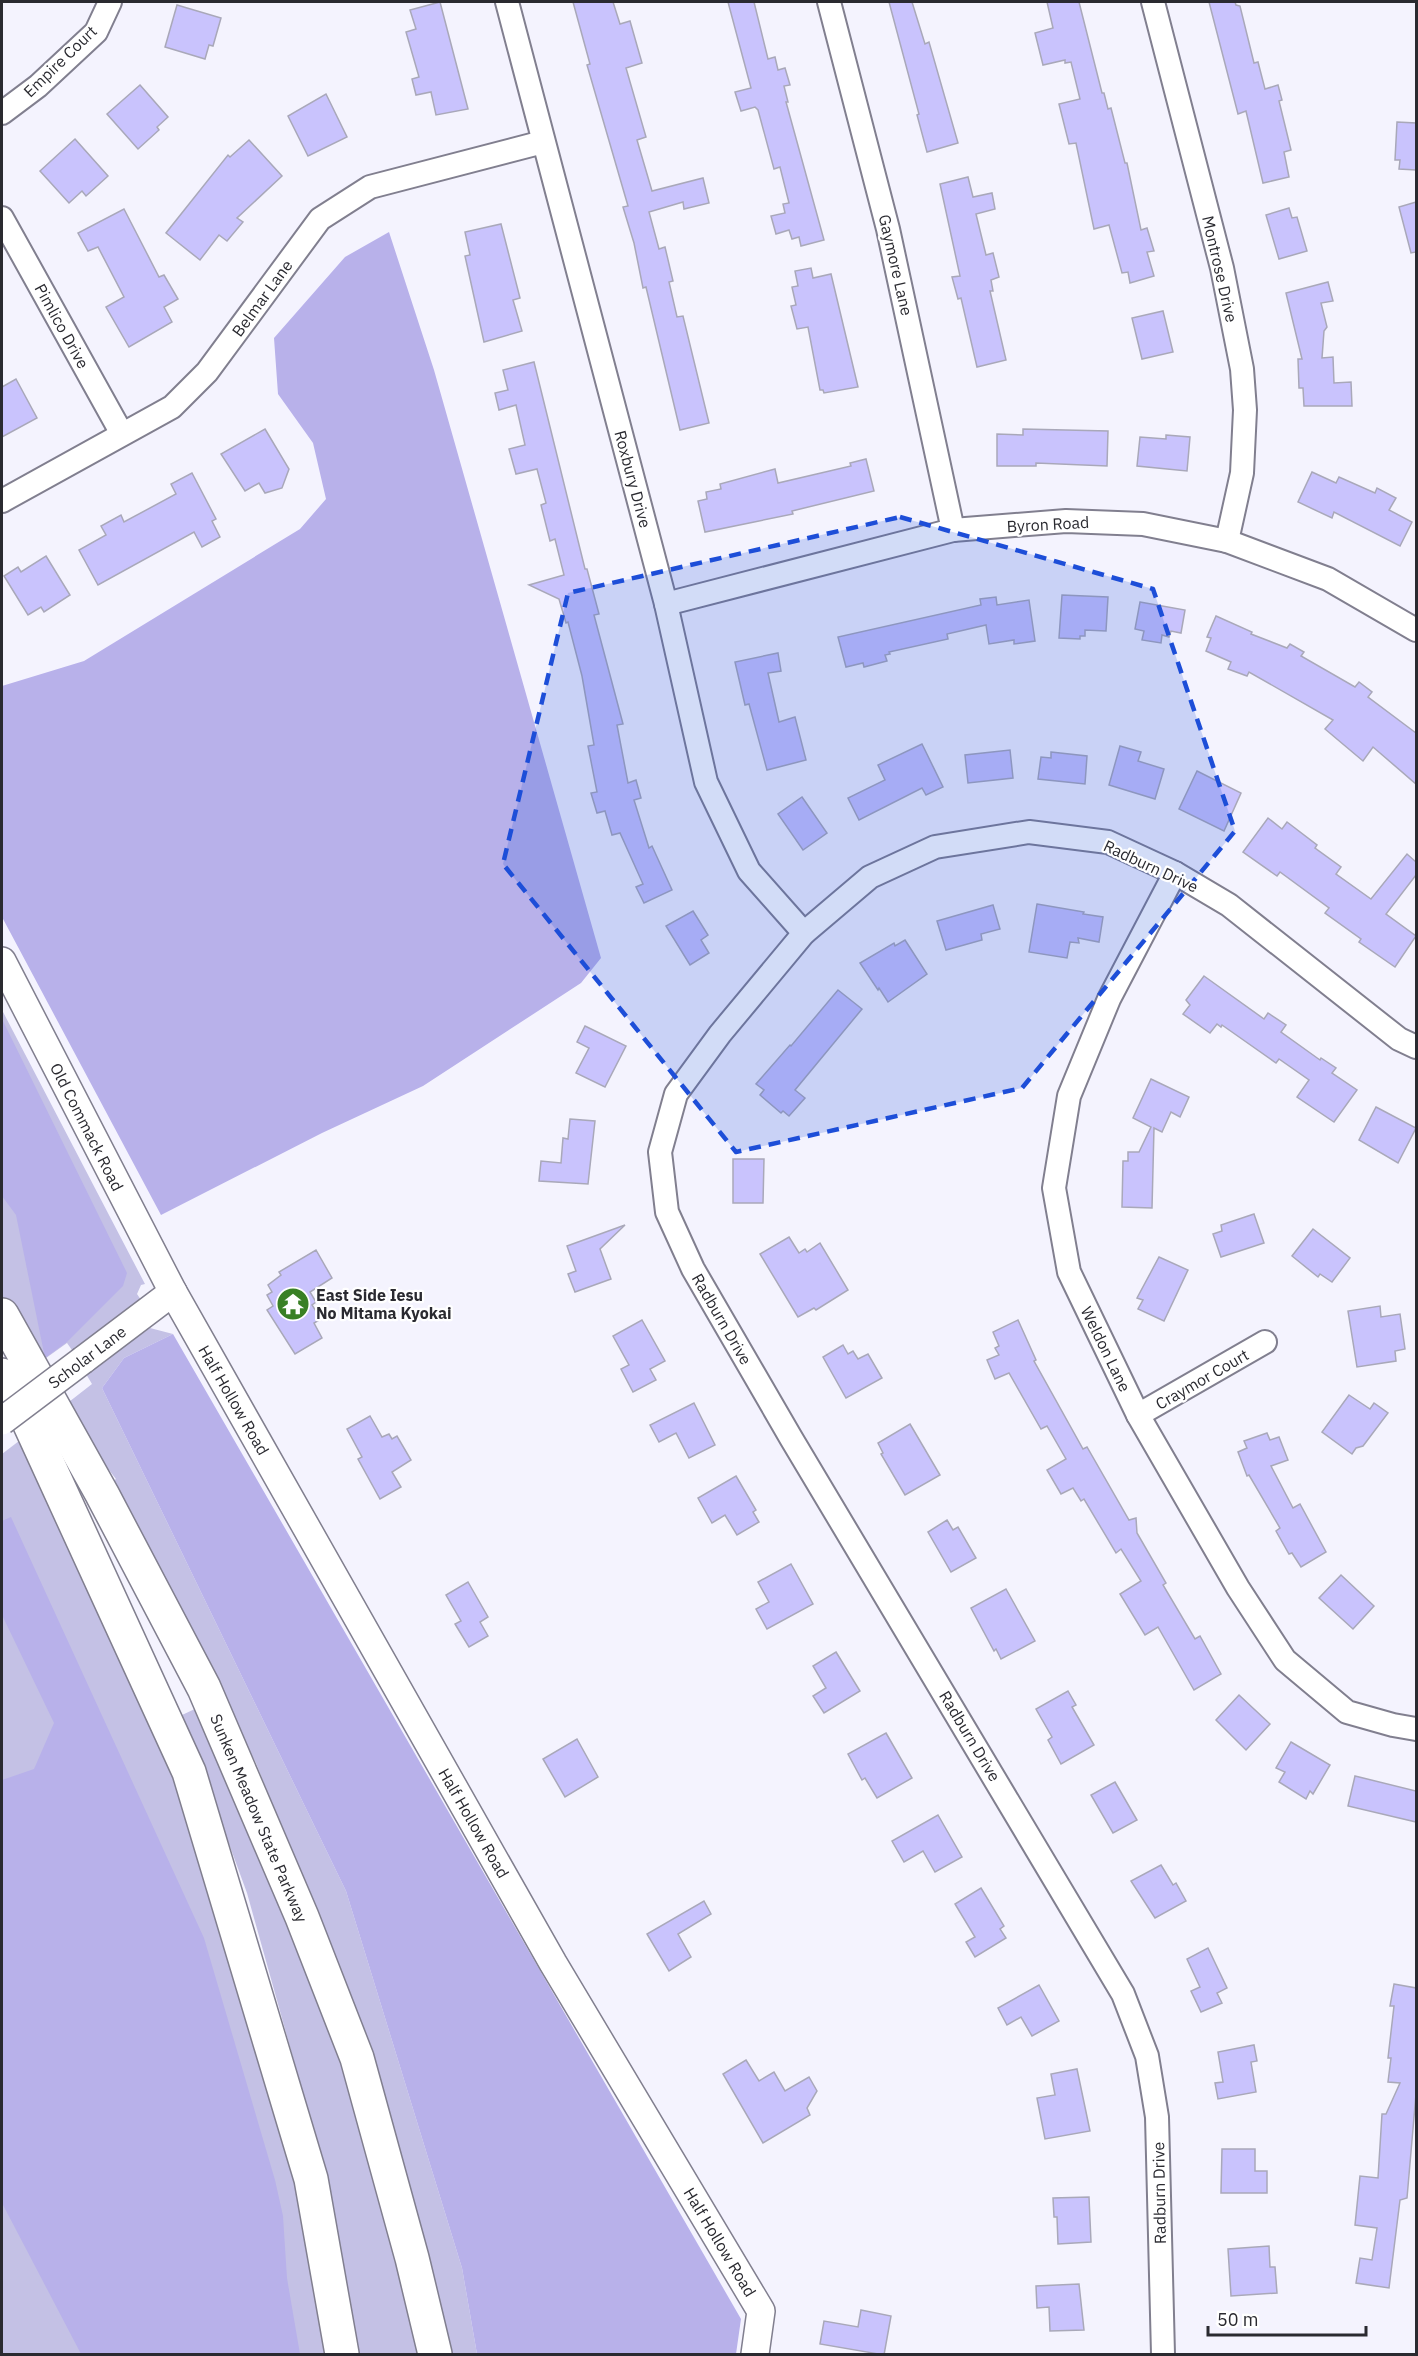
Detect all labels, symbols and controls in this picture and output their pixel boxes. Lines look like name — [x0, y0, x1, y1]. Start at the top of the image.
street label: Empire Court — [19, 21, 101, 101]
street label: Gaymore Lane — [875, 212, 917, 318]
street label: Montrose Drive — [1198, 214, 1242, 325]
street label: Belmar Lane — [227, 255, 297, 340]
street label: Pimlico Drive — [31, 280, 94, 372]
street label: Roxbury Drive — [610, 428, 656, 530]
street label: Byron Road — [1006, 512, 1090, 536]
street label: Radburn Drive — [1100, 835, 1202, 897]
street label: Old Commack Road — [46, 1060, 128, 1194]
street label: Radburn Drive — [688, 1270, 756, 1368]
place label: East Side Iesu No Mitama Kyokai — [316, 1285, 452, 1323]
temple icon: East Side Iesu No Mitama Kyokai — [275, 1286, 311, 1322]
street label: Weldon Lane — [1077, 1303, 1135, 1395]
street label: Scholar Lane — [44, 1321, 130, 1393]
street label: Half Hollow Road — [194, 1341, 274, 1459]
street label: Craymor Court — [1152, 1344, 1252, 1414]
street label: Radburn Drive — [935, 1687, 1005, 1785]
street label: Sunken Meadow State Parkway — [206, 1711, 312, 1925]
street label: Half Hollow Road — [434, 1764, 514, 1882]
street label: Radburn Drive — [1148, 2142, 1170, 2244]
street label: Half Hollow Road — [680, 2184, 760, 2300]
scale bar — [1208, 2299, 1366, 2337]
text: 50 m — [1217, 2308, 1259, 2331]

